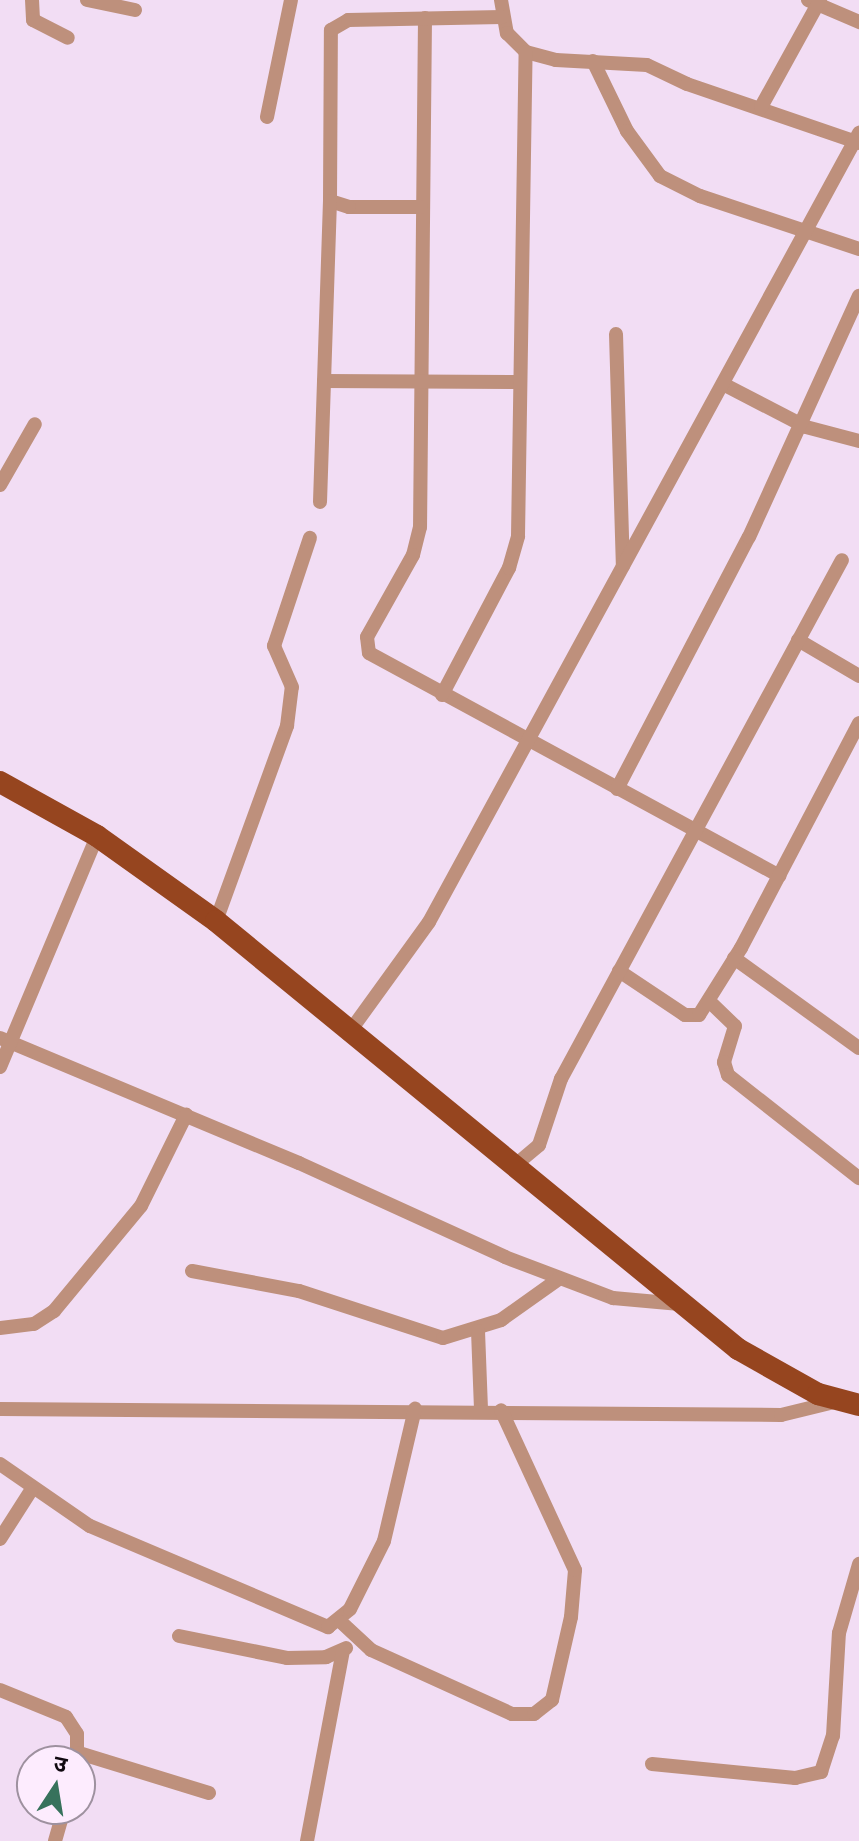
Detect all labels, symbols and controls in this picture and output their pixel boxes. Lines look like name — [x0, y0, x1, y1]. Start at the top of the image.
north arrow — [16, 1745, 96, 1825]
text: उ — [51, 1747, 70, 1779]

